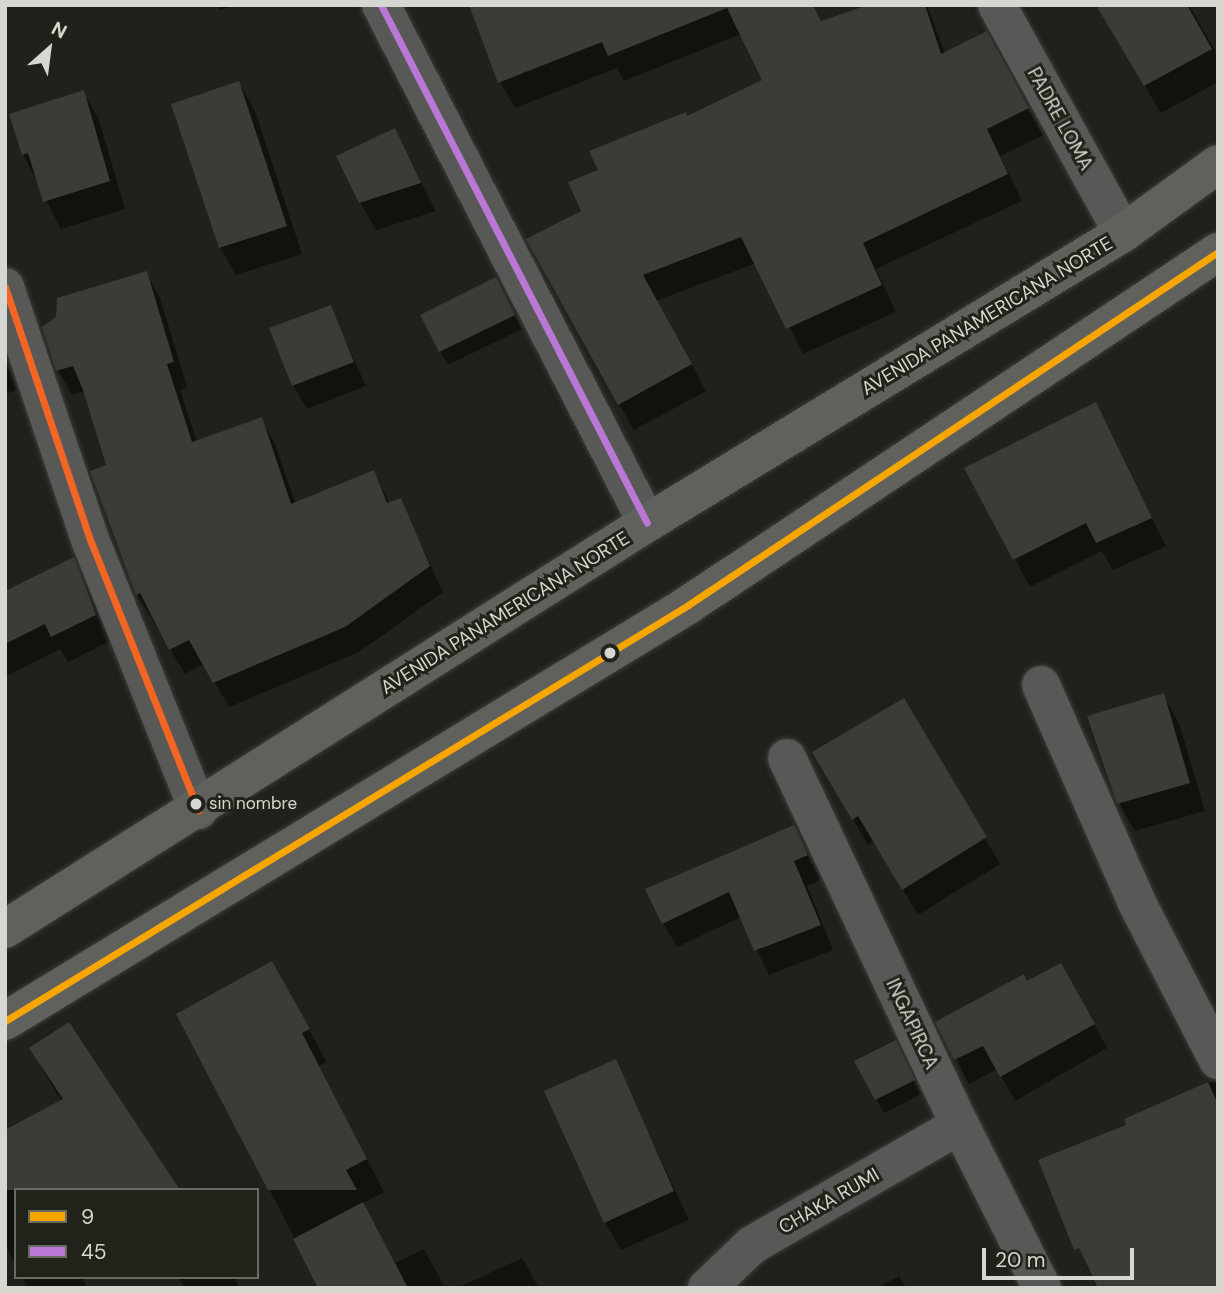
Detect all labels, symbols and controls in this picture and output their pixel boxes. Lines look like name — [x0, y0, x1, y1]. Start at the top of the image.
north arrow — [14, 14, 84, 84]
text: N — [47, 16, 71, 44]
street label: PADRE LOMA — [1022, 64, 1098, 174]
street label: AVENIDA PANAMERICANA NORTE — [857, 232, 1117, 400]
street label: AVENIDA PANAMERICANA NORTE — [376, 527, 634, 699]
unlabelled marker — [603, 646, 617, 660]
place label: sin nombre — [209, 794, 297, 814]
marker: sin nombre — [189, 797, 203, 811]
street label: INGAPIRCA — [881, 975, 943, 1073]
street label: CHAKA RUMI — [775, 1163, 883, 1239]
legend — [14, 1188, 259, 1279]
text: 9 — [81, 1203, 94, 1231]
scale bar — [985, 1234, 1137, 1278]
text: 45 — [81, 1238, 107, 1266]
text: 20 m — [995, 1246, 1046, 1274]

